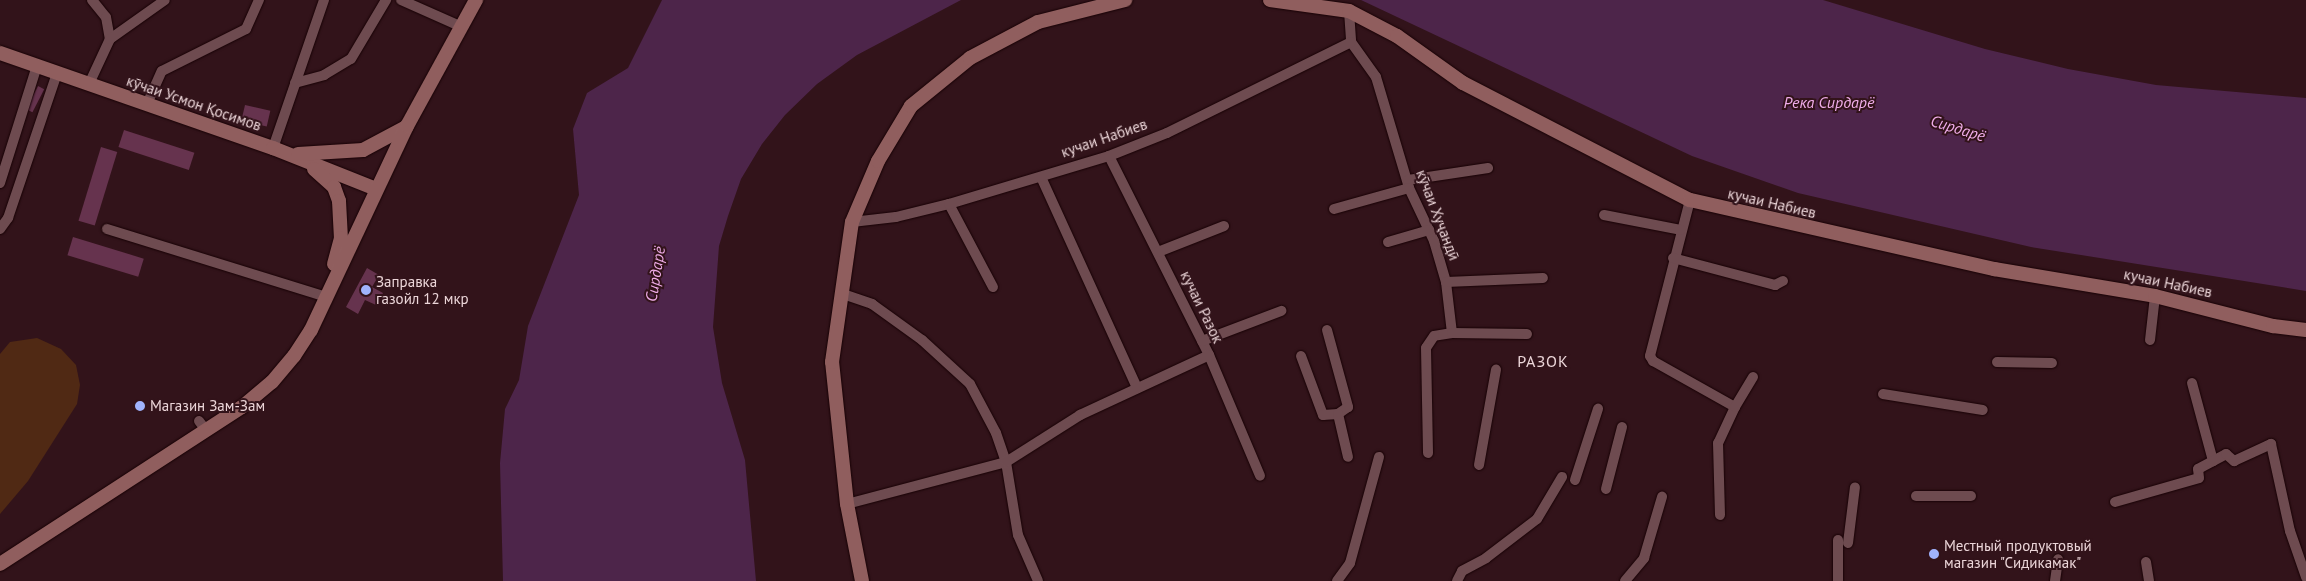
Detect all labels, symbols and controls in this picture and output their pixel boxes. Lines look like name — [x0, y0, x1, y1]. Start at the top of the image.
street label: кӯчаи Усмон Қосимов — [124, 71, 264, 135]
water label: Река Сирдарё — [1784, 92, 1874, 112]
water label: Сирдарё — [1929, 111, 1987, 145]
street label: кучаи Набиев — [1059, 115, 1149, 161]
street label: кӯчаи Хуҷандӣ — [1412, 167, 1464, 263]
street label: кучаи Набиев — [1726, 184, 1818, 222]
water label: Сирдарё — [641, 245, 669, 303]
street label: кучаи Набиев — [2122, 265, 2214, 301]
street label: кучаи Разок — [1177, 268, 1227, 346]
place label: Заправка газойл 12 мкр — [376, 272, 469, 307]
marker: Заправка газойл 12 мкр — [360, 284, 372, 296]
district label: РАЗОК — [1517, 351, 1569, 371]
place label: Магазин Зам-Зам — [150, 397, 265, 415]
marker: Магазин Зам-Зам — [134, 400, 146, 412]
place label: Местный продуктовый магазин "Сидикамак" — [1944, 536, 2092, 571]
marker: Местный продуктовый магазин "Сидикамак" — [1928, 548, 1940, 560]

